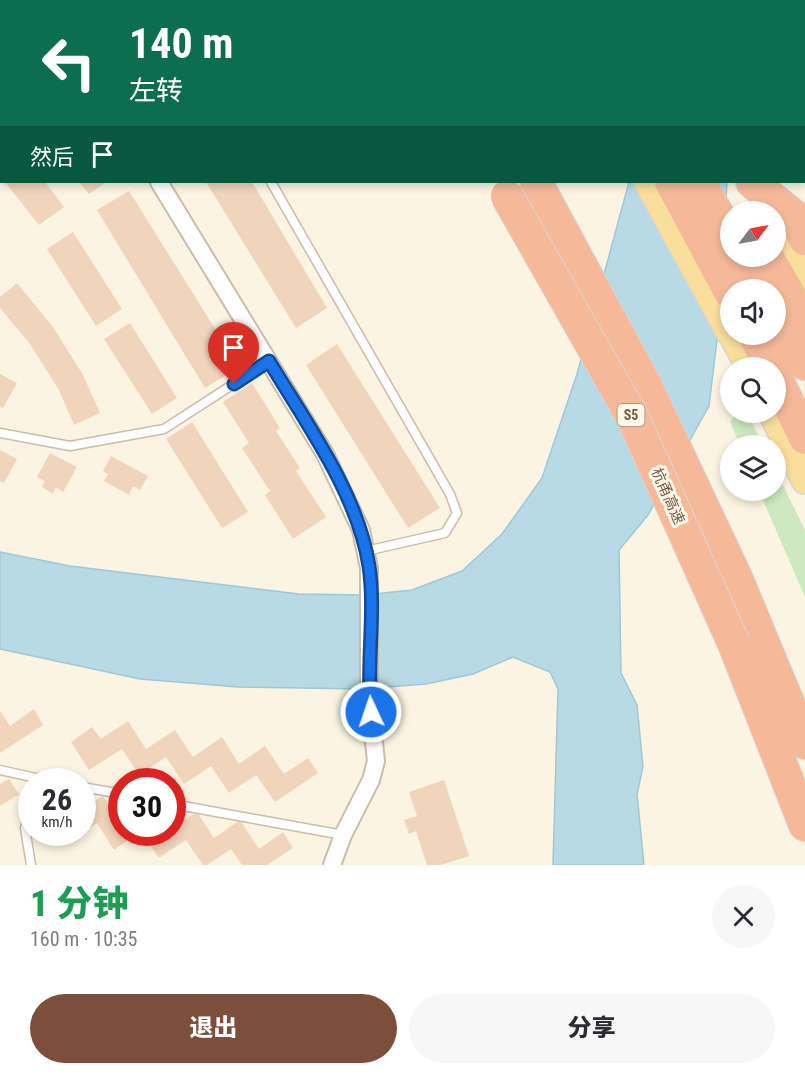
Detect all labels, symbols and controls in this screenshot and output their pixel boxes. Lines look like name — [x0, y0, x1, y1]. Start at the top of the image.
text: 140 m — [129, 19, 234, 68]
icon: left — [30, 24, 108, 102]
text: 左转 — [129, 75, 183, 107]
icon: arrive — [86, 138, 119, 171]
text: 然后 — [30, 145, 74, 170]
north arrow — [720, 201, 786, 267]
map controls — [720, 201, 786, 501]
button: sound — [720, 279, 786, 345]
pin — [208, 322, 259, 384]
icon: arrive — [217, 331, 250, 364]
button: search — [720, 357, 786, 423]
road number: S5 — [618, 404, 644, 426]
button: layers — [720, 435, 786, 501]
street label: 杭甬高速 — [648, 465, 688, 527]
position arrow — [339, 680, 403, 744]
speed limit sign: 30 — [108, 768, 186, 846]
text: 26 — [42, 782, 72, 817]
text: km/h — [42, 813, 72, 831]
text: 1 分钟 — [30, 883, 129, 925]
button: close — [712, 885, 775, 948]
text: 160 m · 10:35 — [30, 927, 137, 951]
button: 退出 — [30, 994, 397, 1063]
button: 分享 — [409, 994, 775, 1063]

